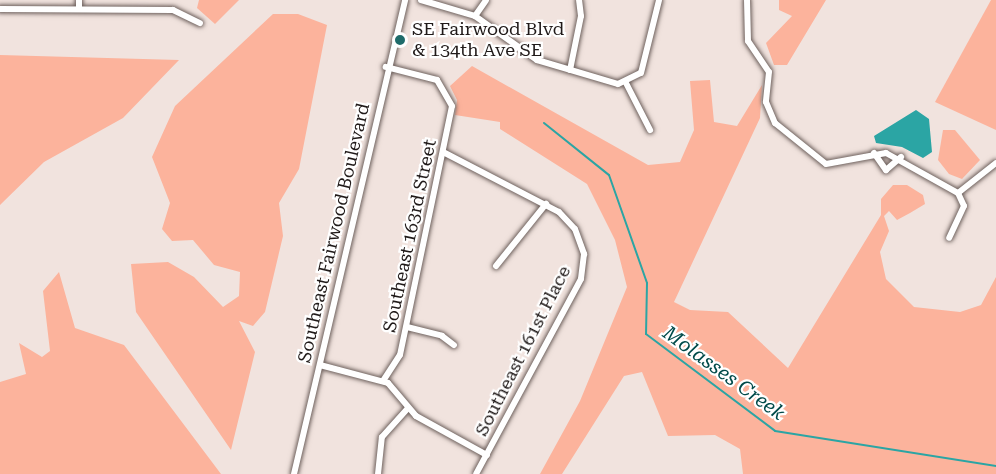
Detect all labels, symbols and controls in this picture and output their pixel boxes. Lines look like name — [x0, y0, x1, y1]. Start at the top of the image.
place label: SE Fairwood Blvd & 134th Ave SE — [412, 19, 564, 62]
marker: SE Fairwood Blvd & 134th Ave SE — [393, 33, 407, 47]
street label: Southeast Fairwood Boulevard — [294, 101, 374, 365]
street label: Southeast 163rd Street — [379, 138, 441, 334]
street label: Southeast 161st Place — [471, 262, 575, 440]
water label: Molasses Creek — [658, 321, 790, 425]

